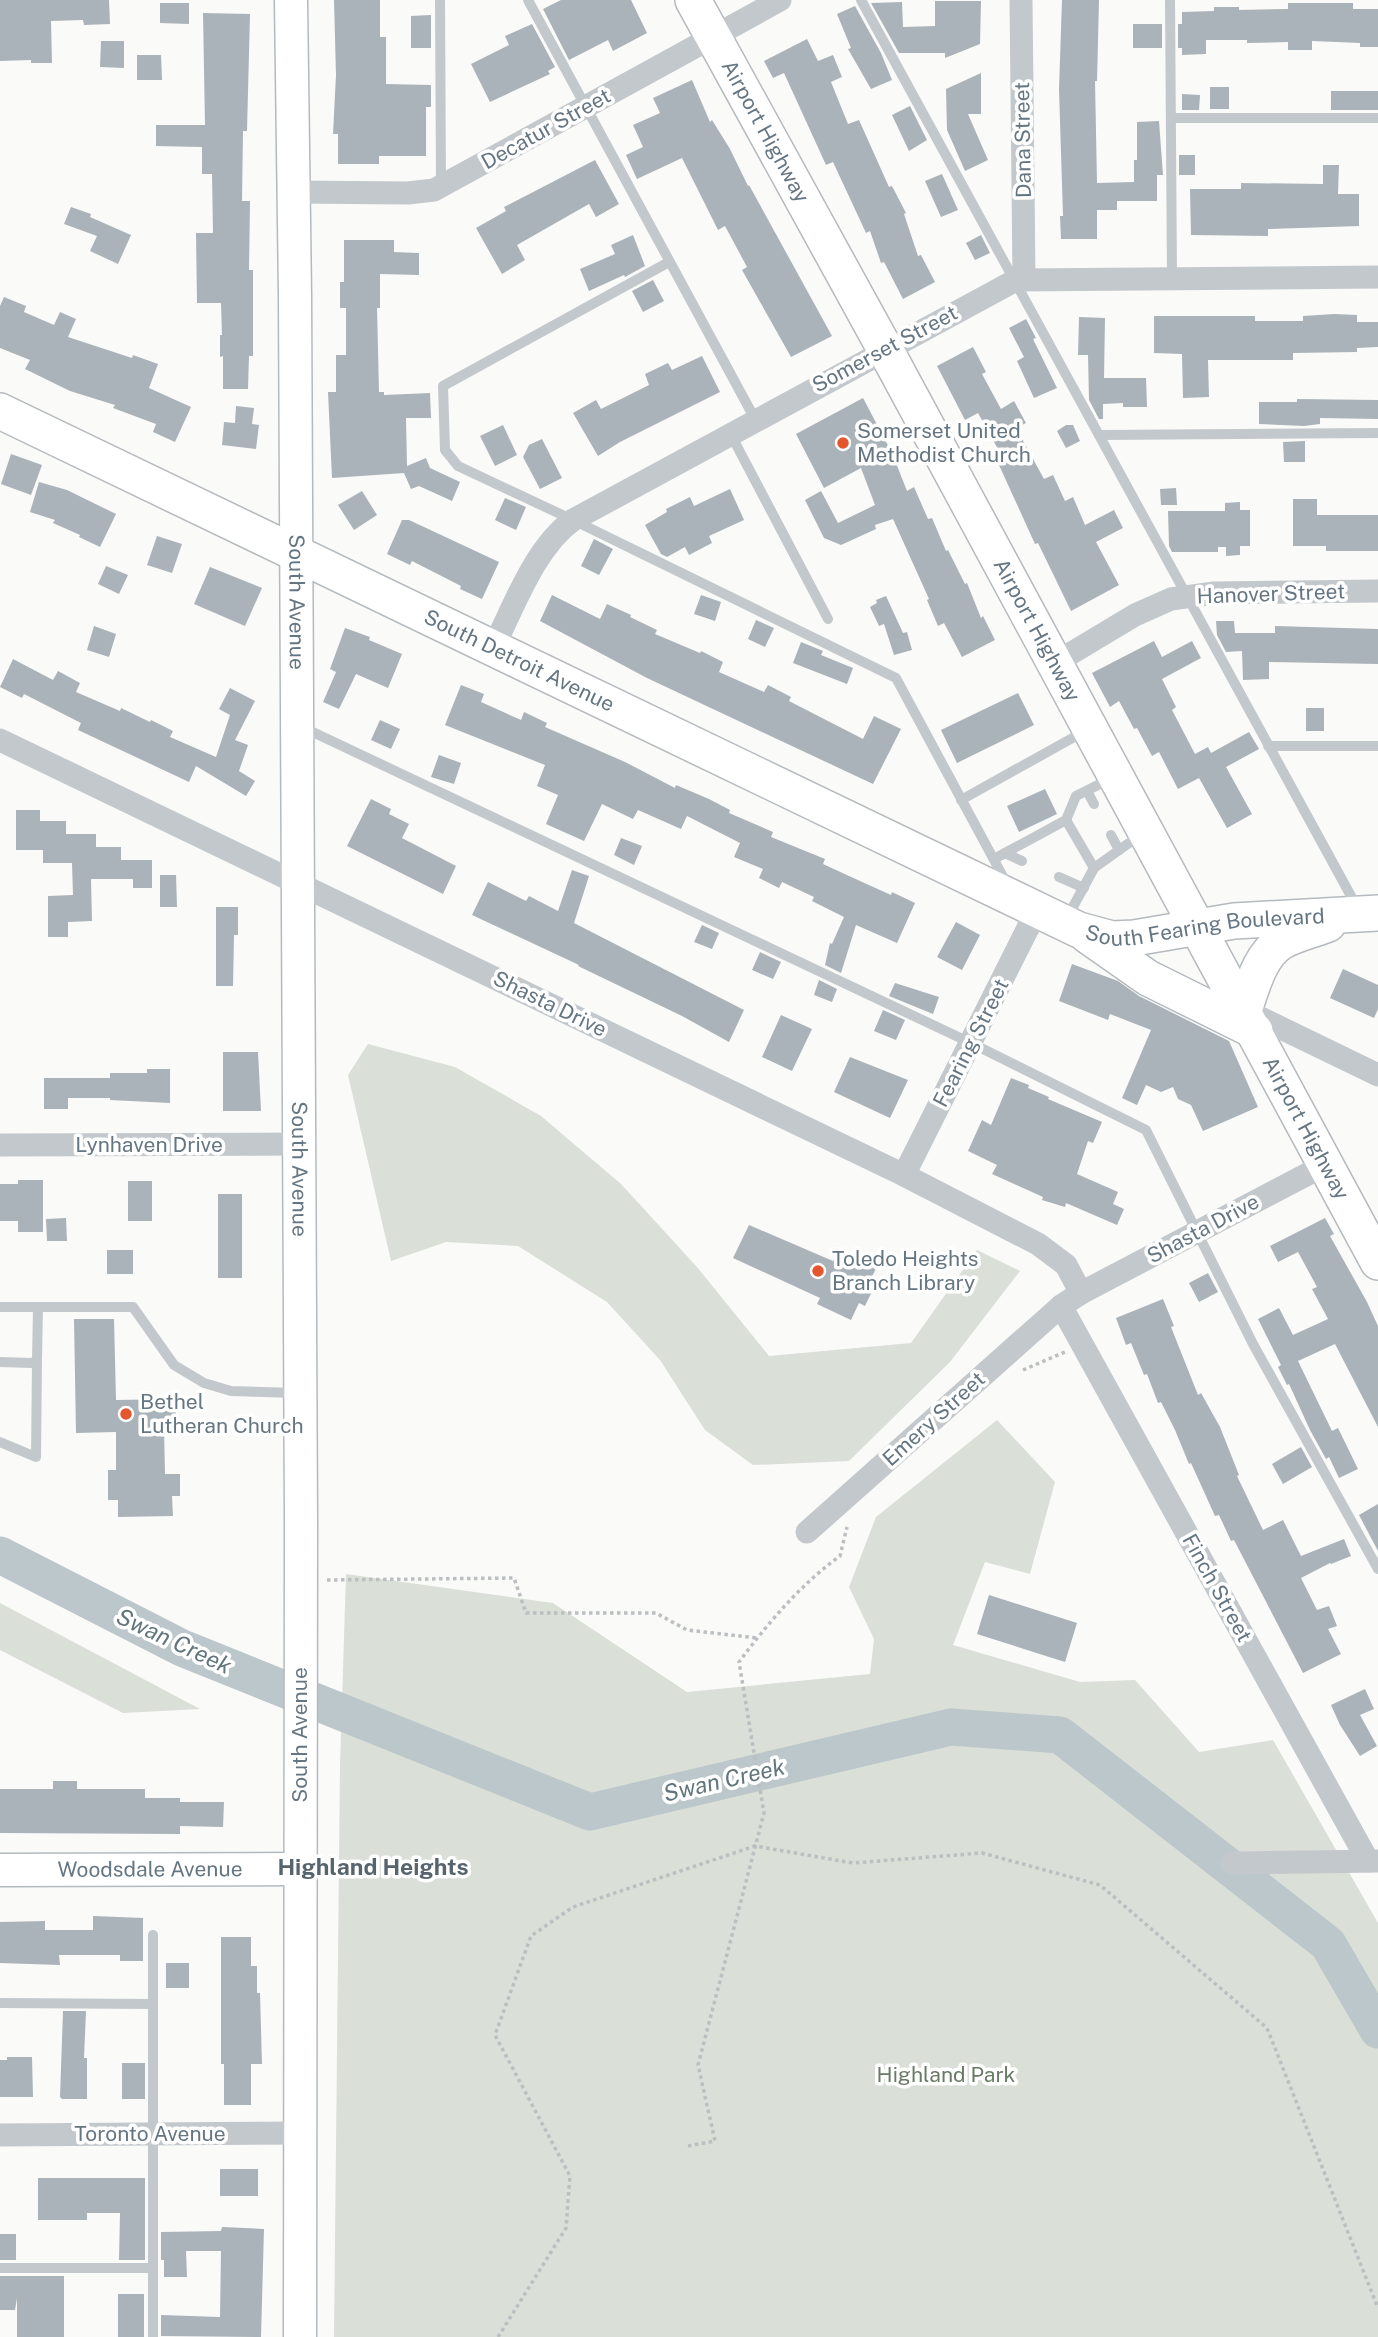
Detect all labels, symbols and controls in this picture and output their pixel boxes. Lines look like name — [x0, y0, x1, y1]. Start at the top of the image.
street label: Airport Highway — [717, 56, 815, 207]
street label: Dana Street — [1009, 82, 1036, 198]
street label: Decatur Street — [477, 83, 615, 174]
street label: Somerset Street — [808, 300, 962, 397]
place label: Somerset United Methodist Church — [857, 418, 1031, 467]
marker: Somerset United Methodist Church — [835, 435, 851, 451]
street label: South Avenue — [284, 534, 310, 670]
street label: Airport Highway — [989, 554, 1086, 706]
street label: Hanover Street — [1196, 578, 1346, 609]
street label: South Detroit Avenue — [420, 604, 619, 717]
street label: South Fearing Boulevard — [1083, 903, 1325, 951]
street label: Shasta Drive — [489, 965, 611, 1042]
street label: Fearing Street — [927, 974, 1014, 1111]
street label: Airport Highway — [1258, 1052, 1355, 1204]
street label: South Avenue — [287, 1101, 313, 1237]
street label: Lynhaven Drive — [75, 1132, 223, 1157]
street label: Shasta Drive — [1143, 1189, 1263, 1268]
place label: Toledo Heights Branch Library — [832, 1246, 978, 1295]
marker: Toledo Heights Branch Library — [810, 1263, 826, 1279]
street label: Emery Street — [877, 1366, 990, 1471]
place label: Bethel Lutheran Church — [140, 1389, 304, 1438]
marker: Bethel Lutheran Church — [118, 1406, 134, 1422]
street label: Finch Street — [1177, 1529, 1257, 1646]
water label: Swan Creek — [112, 1602, 237, 1679]
street label: South Avenue — [287, 1667, 312, 1803]
water label: Swan Creek — [660, 1752, 788, 1807]
district label: Highland Heights — [277, 1853, 469, 1880]
street label: Woodsdale Avenue — [57, 1856, 243, 1882]
park label: Highland Park — [877, 2062, 1016, 2087]
street label: Toronto Avenue — [74, 2121, 226, 2146]

